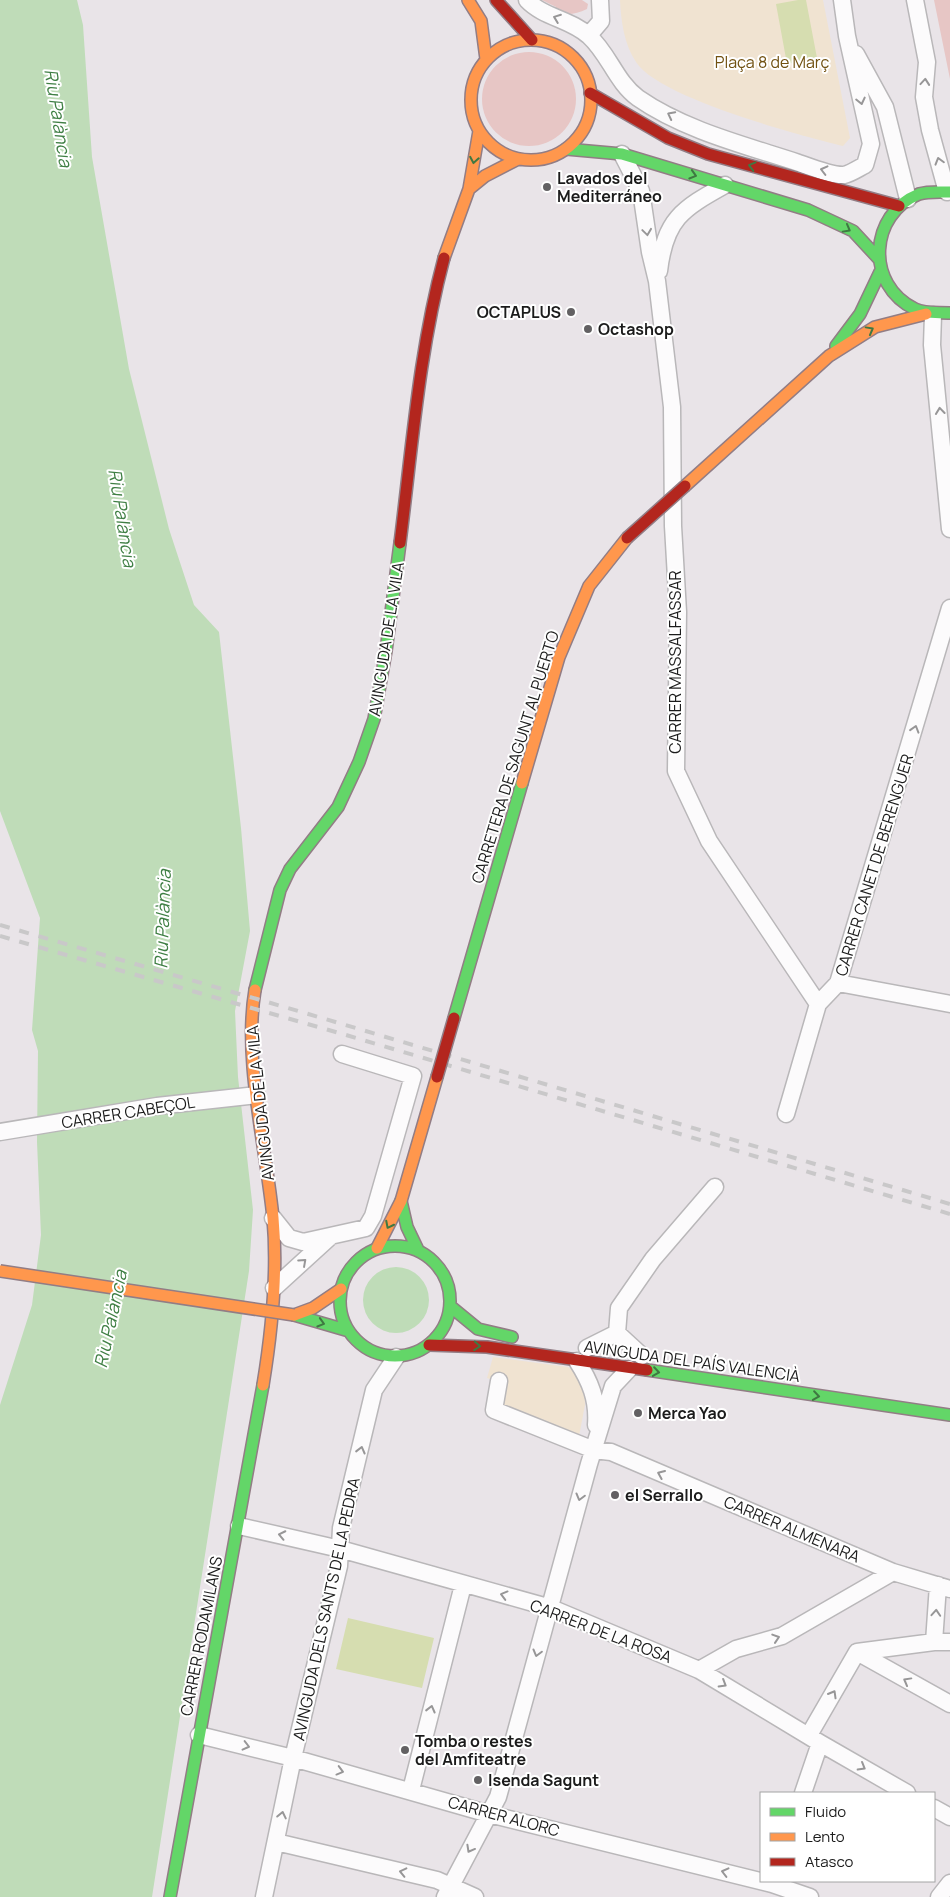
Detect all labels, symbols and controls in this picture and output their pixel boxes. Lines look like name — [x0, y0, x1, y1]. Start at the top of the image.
one-way arrow — [553, 14, 562, 24]
park label: Plaça 8 de Març — [715, 51, 829, 73]
water label: Riu Palància — [39, 67, 79, 170]
one-way arrow — [919, 78, 930, 86]
one-way arrow — [855, 96, 866, 105]
one-way arrow — [667, 111, 676, 121]
one-way arrow — [470, 155, 480, 164]
one-way arrow — [934, 157, 944, 165]
one-way arrow — [748, 161, 757, 172]
one-way arrow — [819, 165, 828, 176]
place label: Lavados del Mediterráneo — [557, 167, 662, 207]
one-way arrow — [688, 170, 697, 180]
marker: Lavados del Mediterráneo — [541, 181, 553, 193]
one-way arrow — [842, 223, 851, 233]
one-way arrow — [641, 229, 652, 237]
place label: OCTAPLUS — [477, 301, 561, 323]
marker: OCTAPLUS — [565, 306, 577, 318]
place label: Octashop — [598, 318, 674, 340]
marker: Octashop — [582, 323, 594, 335]
one-way arrow — [865, 327, 874, 337]
one-way arrow — [935, 407, 946, 415]
water label: Riu Palància — [103, 467, 143, 570]
street label: AVINGUDA DE LA VILA — [363, 560, 409, 718]
street label: CARRER MASSALFASSAR — [664, 570, 686, 754]
street label: CARRETERA DE SAGUNT AL PUERTO — [466, 628, 564, 886]
one-way arrow — [910, 726, 920, 734]
street label: CARRER CANET DE BERENGUER — [830, 751, 918, 979]
water label: Riu Palància — [148, 868, 176, 969]
street label: AVINGUDA DE LA VILA — [241, 1024, 279, 1182]
street label: CARRER CABEÇOL — [60, 1091, 196, 1133]
one-way arrow — [385, 1219, 395, 1228]
one-way arrow — [297, 1259, 306, 1268]
water label: Riu Palància — [88, 1267, 132, 1370]
one-way arrow — [317, 1317, 325, 1327]
street label: AVINGUDA DEL PAÍS VALENCIÀ — [582, 1335, 802, 1387]
one-way arrow — [474, 1340, 482, 1351]
one-way arrow — [651, 1367, 660, 1377]
one-way arrow — [813, 1390, 821, 1401]
place label: Merca Yao — [648, 1402, 727, 1424]
marker: Merca Yao — [632, 1407, 644, 1419]
one-way arrow — [355, 1445, 366, 1454]
one-way arrow — [657, 1469, 666, 1480]
street label: AVINGUDA DELS SANTS DE LA PEDRA — [287, 1475, 365, 1743]
place label: el Serrallo — [625, 1484, 703, 1506]
marker: el Serrallo — [609, 1489, 621, 1501]
street label: CARRER ALMENARA — [720, 1490, 864, 1568]
one-way arrow — [576, 1492, 586, 1500]
one-way arrow — [277, 1531, 286, 1541]
street label: CARRER RODAMILANS — [175, 1554, 227, 1718]
one-way arrow — [499, 1590, 508, 1601]
street label: CARRER DE LA ROSA — [527, 1594, 675, 1668]
one-way arrow — [930, 1609, 941, 1617]
one-way arrow — [771, 1633, 780, 1643]
one-way arrow — [533, 1649, 543, 1657]
one-way arrow — [903, 1677, 912, 1687]
one-way arrow — [718, 1678, 727, 1688]
one-way arrow — [826, 1690, 836, 1699]
one-way arrow — [426, 1705, 436, 1713]
place label: Tomba o restes del Amfiteatre — [415, 1730, 533, 1770]
one-way arrow — [242, 1740, 251, 1751]
marker: Tomba o restes del Amfiteatre — [399, 1744, 411, 1756]
one-way arrow — [857, 1761, 866, 1771]
one-way arrow — [336, 1766, 344, 1776]
place label: Isenda Sagunt — [488, 1769, 599, 1791]
marker: Isenda Sagunt — [472, 1774, 484, 1786]
street label: CARRER ALORC — [446, 1791, 562, 1841]
legend — [760, 1792, 935, 1882]
text: Fluido — [805, 1801, 846, 1822]
one-way arrow — [276, 1811, 286, 1820]
text: Lento — [805, 1826, 845, 1847]
one-way arrow — [466, 1844, 476, 1853]
text: Atasco — [805, 1851, 853, 1872]
one-way arrow — [399, 1867, 408, 1878]
one-way arrow — [722, 1868, 730, 1878]

